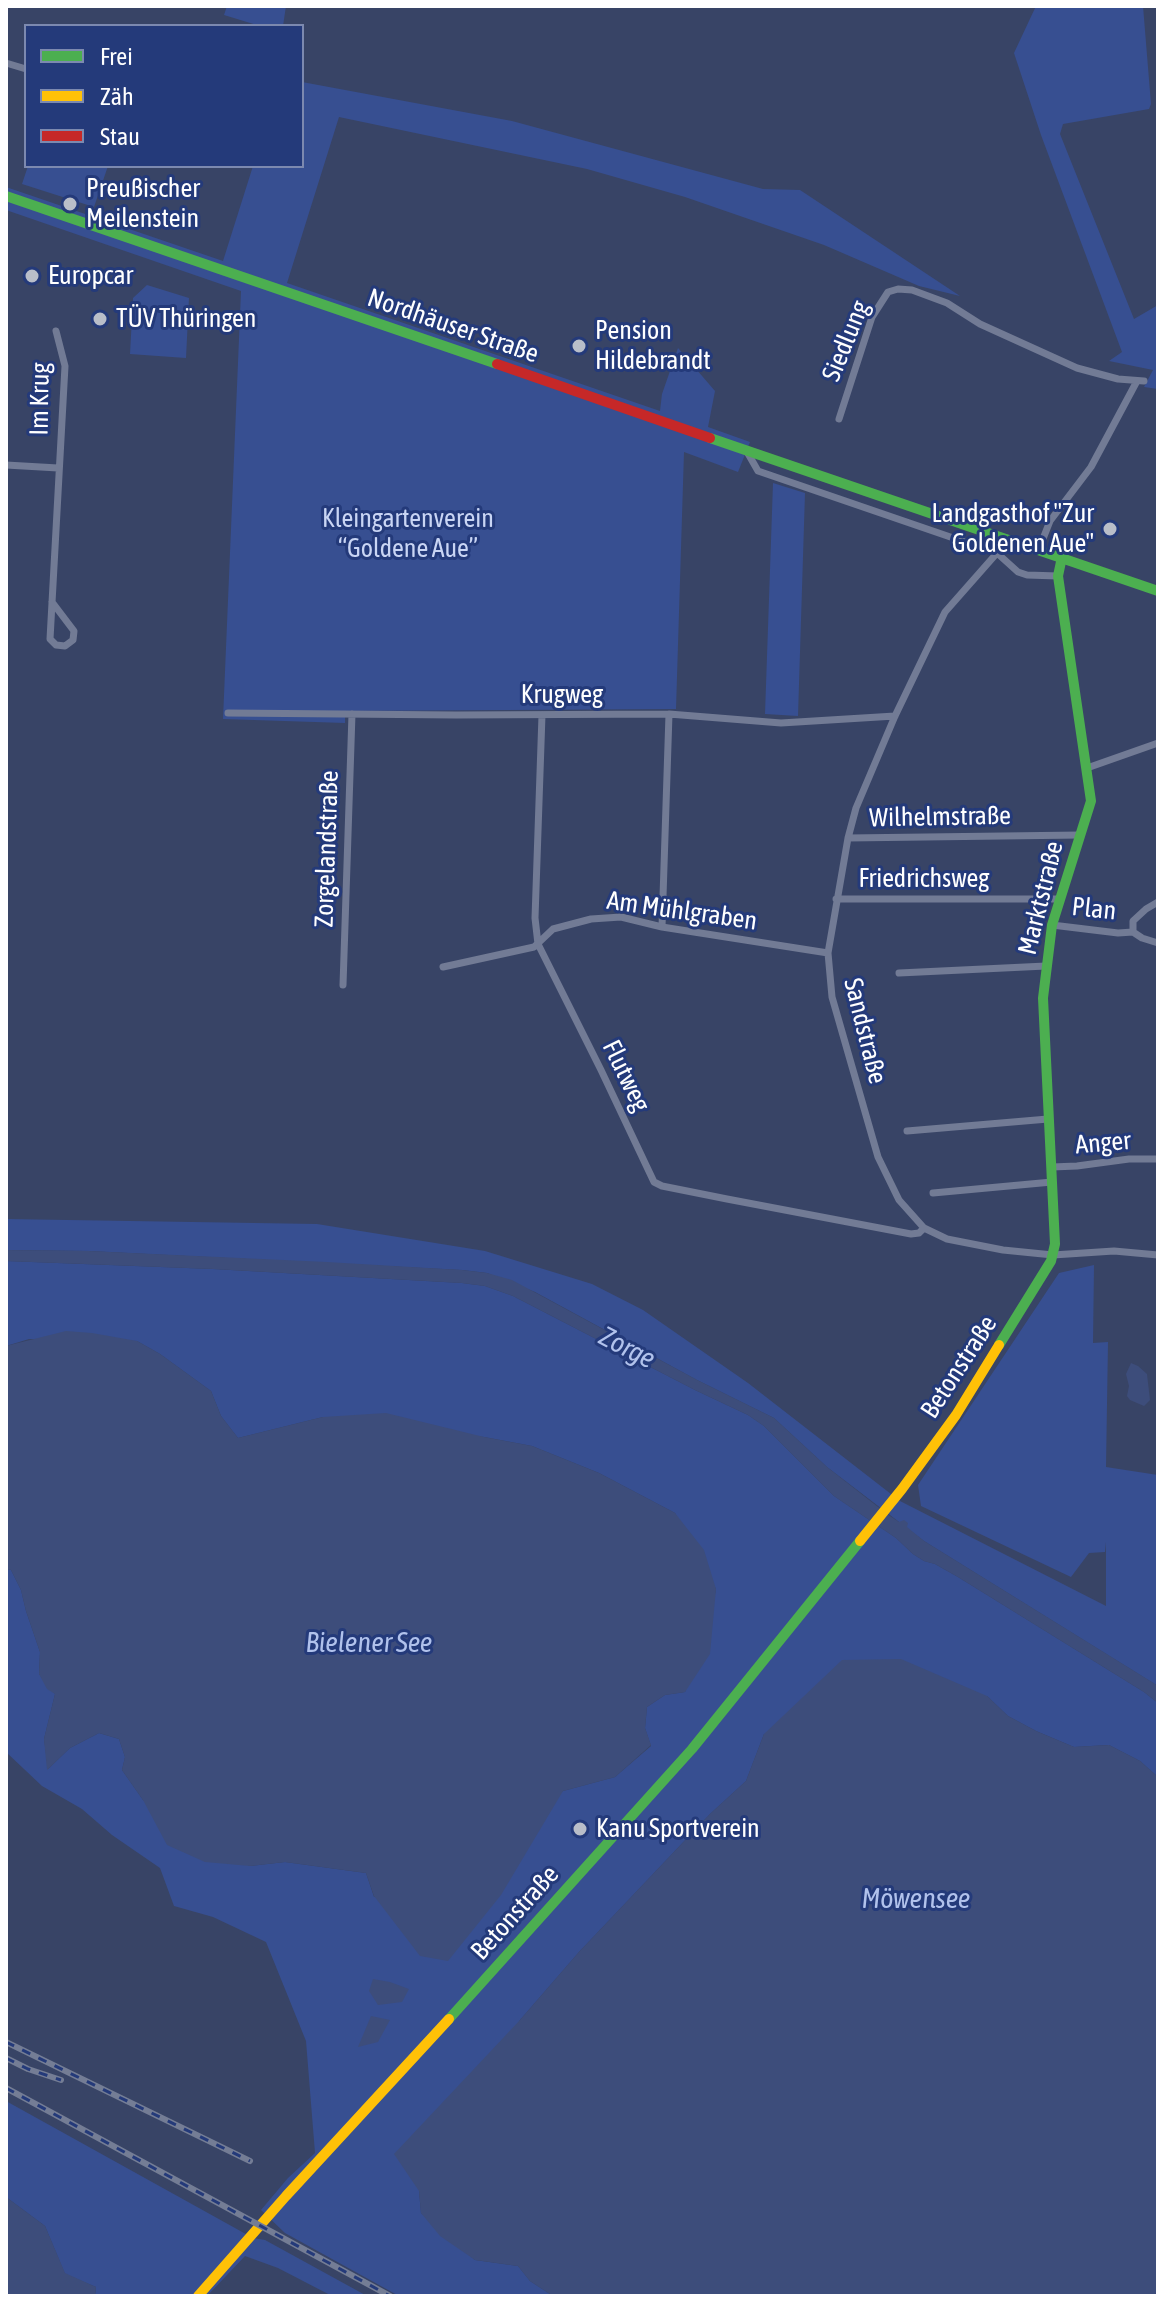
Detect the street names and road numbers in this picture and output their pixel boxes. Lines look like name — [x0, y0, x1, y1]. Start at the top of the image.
street label: Nordhäuser Straße — [363, 282, 543, 370]
street label: Siedlung — [816, 296, 876, 386]
street label: Im Krug — [24, 362, 56, 436]
street label: Krugweg — [521, 679, 603, 711]
street label: Zorgelandstraße — [309, 770, 345, 928]
street label: Wilhelmstraße — [869, 800, 1011, 834]
street label: Marktstraße — [1012, 838, 1070, 958]
street label: Friedrichsweg — [859, 863, 989, 895]
street label: Am Mühlgraben — [605, 885, 759, 937]
street label: Plan — [1070, 891, 1118, 927]
street label: Sandstraße — [837, 975, 893, 1087]
street label: Flutweg — [595, 1035, 657, 1117]
street label: Anger — [1074, 1125, 1132, 1161]
street label: Betonstraße — [914, 1310, 1004, 1424]
street label: Betonstraße — [465, 1859, 565, 1967]

